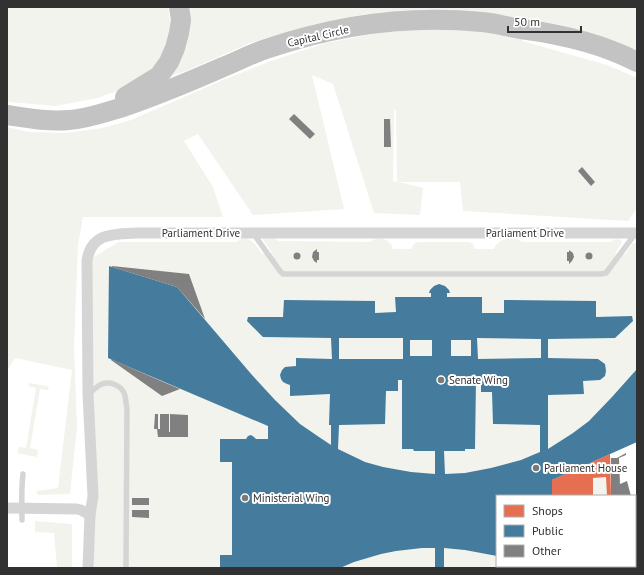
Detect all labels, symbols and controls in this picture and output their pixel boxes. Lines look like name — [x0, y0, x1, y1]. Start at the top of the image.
scale bar — [508, 8, 581, 34]
text: 50 m — [514, 14, 540, 29]
street label: Capital Circle — [286, 22, 350, 50]
street label: Parliament Drive — [162, 226, 241, 240]
street label: Parliament Drive — [486, 226, 565, 240]
place label: Senate Wing — [449, 373, 508, 387]
marker: Senate Wing — [436, 375, 446, 385]
place label: Parliament House — [544, 461, 628, 475]
marker: Parliament House — [531, 463, 541, 473]
place label: Ministerial Wing — [253, 491, 330, 505]
marker: Ministerial Wing — [240, 493, 250, 503]
legend — [496, 495, 636, 567]
text: Shops — [532, 503, 563, 518]
text: Public — [532, 523, 564, 538]
text: Other — [532, 543, 561, 558]

